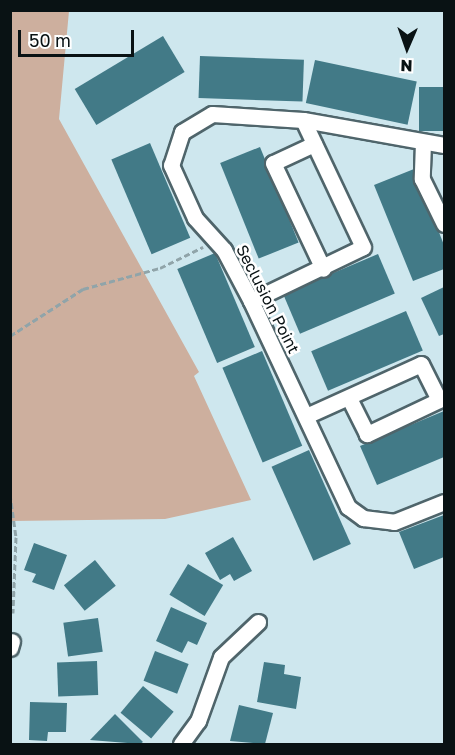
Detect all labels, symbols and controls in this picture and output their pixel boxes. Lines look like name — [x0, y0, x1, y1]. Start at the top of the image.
scale bar — [21, 18, 136, 56]
north arrow — [377, 18, 437, 78]
text: 50 m — [29, 29, 71, 51]
text: N — [400, 56, 413, 76]
street label: Seclusion Point — [232, 241, 304, 357]

